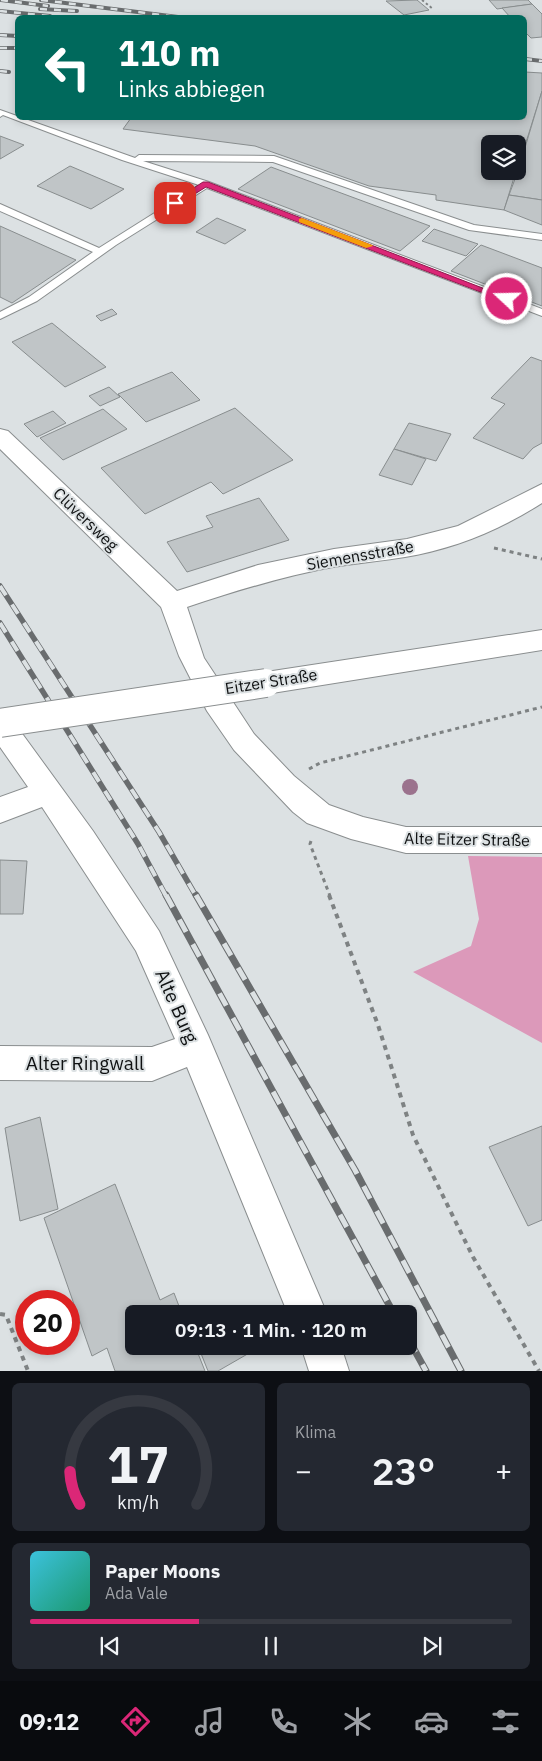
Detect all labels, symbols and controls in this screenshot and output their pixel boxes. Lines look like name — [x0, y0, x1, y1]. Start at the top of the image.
text: 110 m — [118, 30, 221, 76]
icon: left — [35, 35, 100, 100]
text: Links abbiegen — [118, 74, 265, 103]
map controls — [481, 135, 526, 180]
button: layers — [481, 135, 526, 180]
pin — [154, 182, 196, 224]
icon: arrive — [161, 189, 189, 217]
position arrow — [480, 272, 532, 324]
street label: Clüversweg — [49, 483, 123, 555]
street label: Siemensstraße — [305, 536, 415, 574]
street label: Eitzer Straße — [224, 664, 319, 698]
street label: Alte Eitzer Straße — [404, 828, 530, 850]
street label: Alte Burg — [150, 965, 204, 1047]
street label: Alter Ringwall — [26, 1051, 144, 1075]
speed limit sign: 20 — [15, 1290, 80, 1355]
text: 09:13 · 1 Min. · 120 m — [175, 1318, 367, 1342]
text: Klima — [295, 1422, 336, 1442]
text: 17 — [107, 1430, 170, 1497]
text: 23° — [372, 1446, 435, 1495]
text: − — [295, 1452, 312, 1489]
text: + — [495, 1452, 512, 1489]
text: km/h — [118, 1491, 160, 1514]
text: Paper Moons — [105, 1559, 220, 1583]
text: Ada Vale — [105, 1583, 168, 1603]
icon: previous — [96, 1632, 124, 1660]
icon: pause — [257, 1632, 285, 1660]
icon: next — [418, 1632, 446, 1660]
icon: directions — [118, 1704, 153, 1739]
icon: music — [192, 1704, 227, 1739]
icon: phone — [266, 1704, 301, 1739]
icon: climate — [340, 1704, 375, 1739]
icon: car — [414, 1704, 449, 1739]
icon: filters — [488, 1704, 523, 1739]
text: 09:12 — [19, 1707, 79, 1736]

